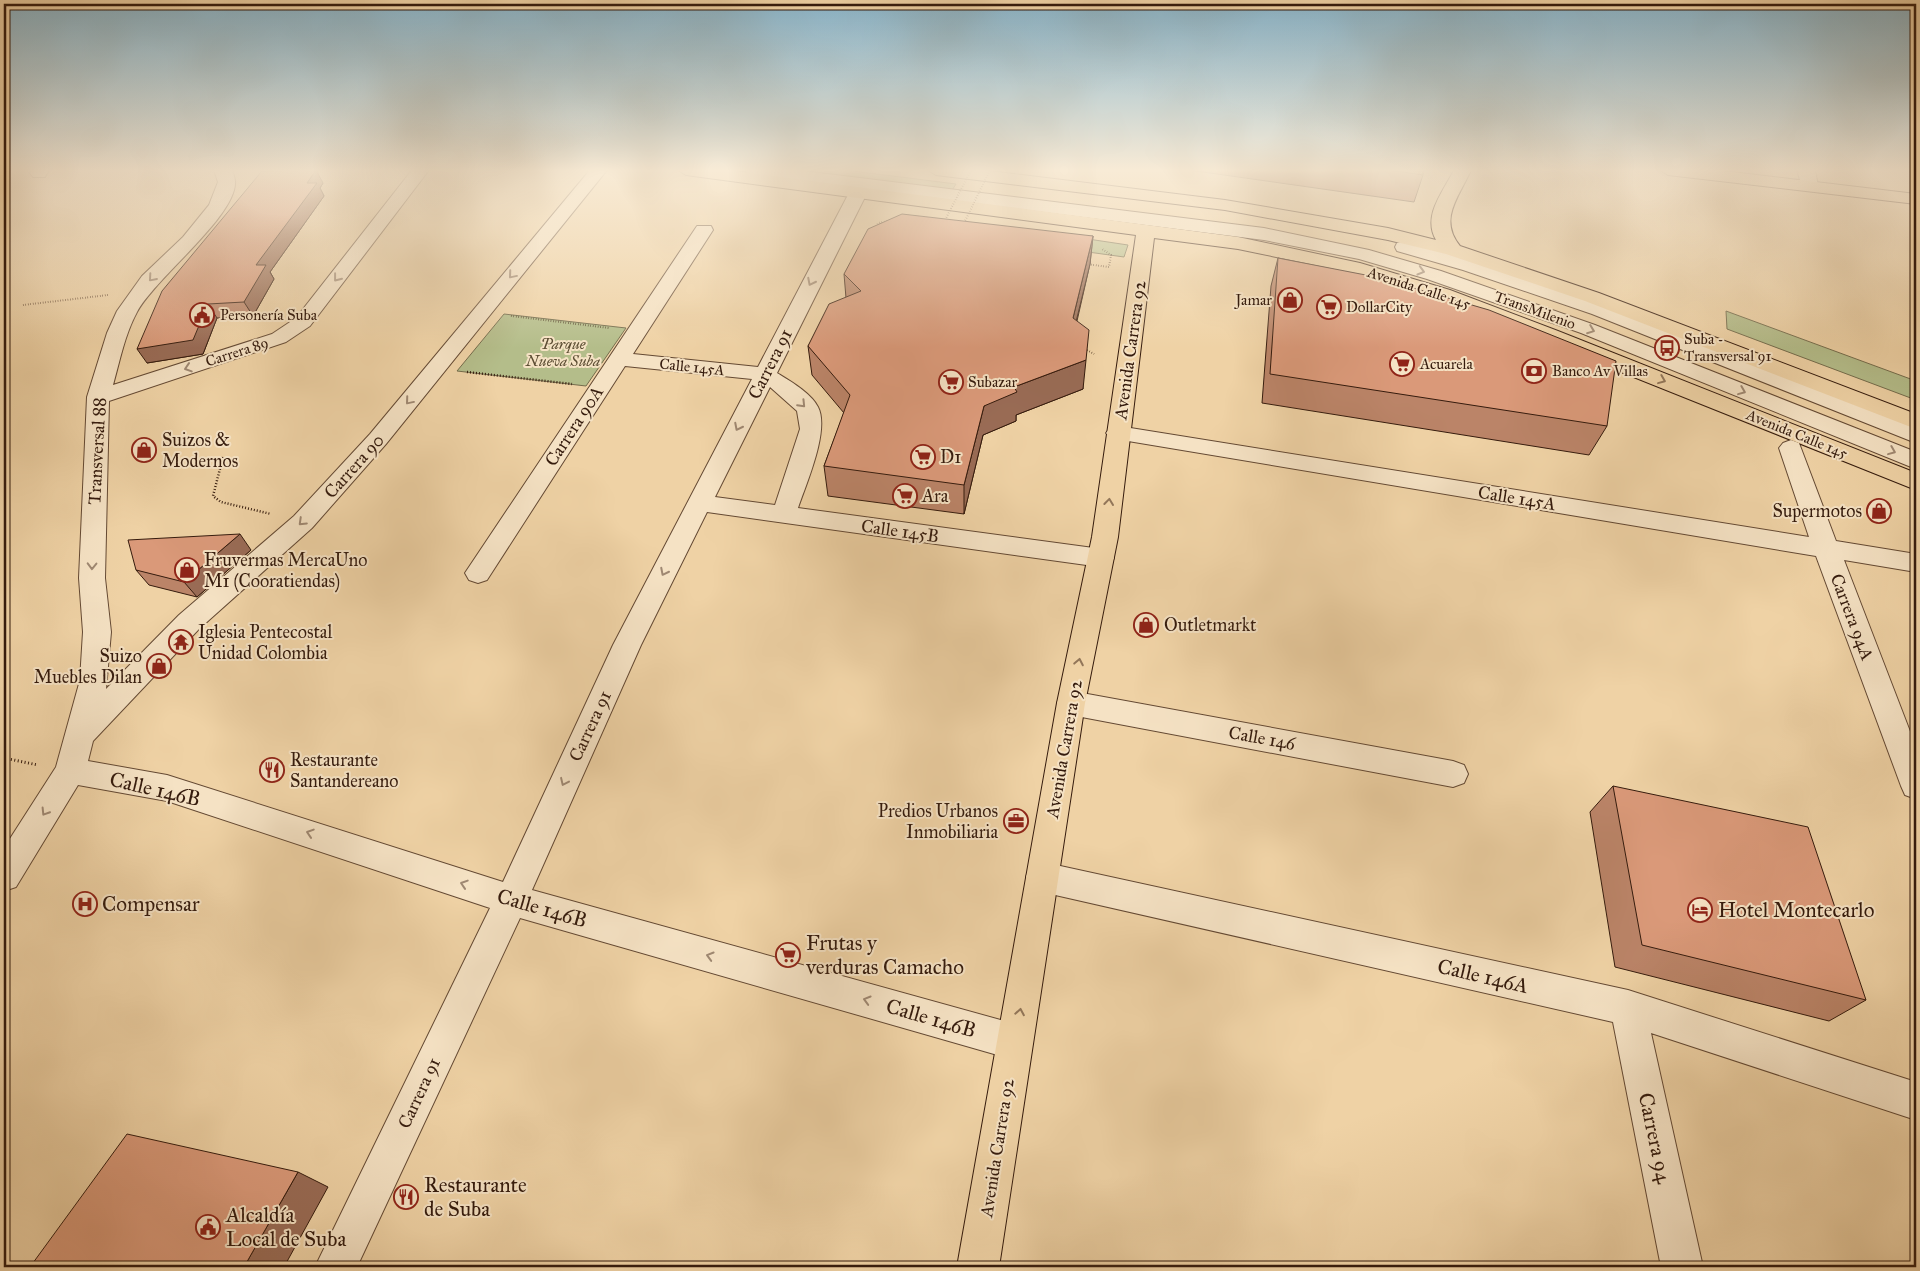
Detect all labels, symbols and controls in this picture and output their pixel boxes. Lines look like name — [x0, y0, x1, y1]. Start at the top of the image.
street label: Avenida Calle 145 — [1364, 263, 1473, 313]
one-way arrow — [1416, 266, 1424, 276]
one-way arrow — [509, 269, 518, 278]
one-way arrow — [148, 272, 157, 281]
one-way arrow — [335, 272, 343, 281]
one-way arrow — [807, 277, 817, 286]
street label: Avenida Carrera 92 — [1109, 279, 1151, 422]
shop icon: Jamar — [1277, 287, 1303, 313]
street label: TransMilenio — [1492, 287, 1578, 333]
place label: Jamar — [1233, 291, 1272, 310]
supermarket icon: DollarCity — [1316, 294, 1342, 320]
place label: DollarCity — [1346, 298, 1413, 316]
public building icon: Personería Suba — [189, 302, 215, 328]
place label: Personería Suba — [220, 306, 318, 324]
one-way arrow — [1586, 324, 1595, 334]
street label: Carrera 91 — [743, 325, 797, 403]
place label: Suba - Transversal 91 — [1684, 330, 1771, 365]
street label: Carrera 89 — [203, 333, 271, 371]
park label: Parque Nueva Suba — [525, 335, 600, 370]
bus stop icon: Suba - Transversal 91 — [1654, 335, 1680, 361]
supermarket icon: Acuarela — [1389, 351, 1415, 377]
street label: Calle 145A — [659, 355, 725, 379]
place label: Acuarela — [1419, 355, 1474, 373]
bank icon: Banco Av Villas — [1521, 358, 1547, 384]
one-way arrow — [185, 362, 193, 372]
place label: Banco Av Villas — [1552, 362, 1648, 380]
supermarket icon: Subazar — [938, 369, 964, 395]
place label: Subazar — [968, 373, 1018, 391]
one-way arrow — [1657, 374, 1665, 384]
street label: Carrera 90A — [540, 382, 608, 470]
one-way arrow — [1737, 384, 1746, 395]
one-way arrow — [407, 395, 415, 404]
street label: Transversal 88 — [83, 397, 111, 505]
one-way arrow — [796, 398, 805, 407]
street label: Avenida Calle 145 — [1743, 405, 1850, 462]
one-way arrow — [734, 422, 744, 431]
place label: Suizos & Modernos — [162, 429, 238, 472]
street label: Carrera 90 — [319, 429, 389, 503]
shop icon: Suizos & Modernos — [131, 437, 157, 463]
supermarket icon: D1 — [910, 444, 936, 470]
place label: D1 — [940, 446, 961, 468]
one-way arrow — [1888, 446, 1896, 456]
street label: Calle 145A — [1476, 481, 1558, 515]
supermarket icon: Ara — [892, 483, 918, 509]
place label: Ara — [921, 485, 949, 507]
one-way arrow — [1103, 498, 1114, 506]
shop icon: Supermotos — [1866, 498, 1892, 524]
place label: Supermotos — [1772, 500, 1862, 522]
street label: Calle 145B — [860, 515, 940, 547]
one-way arrow — [298, 517, 307, 526]
place label: Fruvermas MercaUno M1 (Cooratiendas) — [204, 549, 368, 593]
shop icon: Fruvermas MercaUno M1 (Cooratiendas) — [174, 557, 200, 583]
one-way arrow — [87, 562, 98, 570]
one-way arrow — [660, 567, 670, 576]
street label: Carrera 94A — [1825, 571, 1879, 663]
shop icon: Outletmarkt — [1133, 612, 1159, 638]
place label: Outletmarkt — [1164, 614, 1257, 636]
place label: Iglesia Pentecostal Unidad Colombia — [198, 621, 332, 664]
temple icon: Iglesia Pentecostal Unidad Colombia — [168, 629, 194, 655]
place label: Suizo Muebles Dilan — [34, 645, 142, 688]
shop icon: Suizo Muebles Dilan — [146, 653, 172, 679]
one-way arrow — [1073, 657, 1083, 666]
street label: Avenida Carrera 92 — [1041, 678, 1087, 821]
street label: Carrera 91 — [564, 687, 616, 765]
street label: Calle 146 — [1227, 721, 1298, 755]
place label: Restaurante Santandereano — [290, 749, 399, 792]
restaurant icon: Restaurante Santandereano — [259, 757, 285, 783]
street label: Calle 146B — [107, 766, 203, 812]
one-way arrow — [560, 777, 571, 786]
place label: Predios Urbanos Inmobiliaria — [878, 800, 998, 843]
one-way arrow — [41, 807, 51, 816]
office icon: Predios Urbanos Inmobiliaria — [1003, 808, 1029, 834]
one-way arrow — [307, 829, 315, 839]
one-way arrow — [461, 880, 469, 890]
street label: Calle 146B — [494, 883, 590, 933]
hospital icon: Compensar — [72, 891, 98, 917]
place label: Compensar — [102, 891, 200, 917]
hotel icon: Hotel Montecarlo — [1687, 897, 1713, 923]
place label: Hotel Montecarlo — [1718, 897, 1875, 923]
place label: Frutas y verduras Camacho — [805, 930, 964, 980]
supermarket icon: Frutas y verduras Camacho — [775, 942, 801, 968]
one-way arrow — [707, 951, 715, 961]
street label: Calle 146A — [1435, 953, 1531, 999]
street label: Calle 146B — [883, 993, 979, 1043]
one-way arrow — [862, 995, 871, 1006]
one-way arrow — [1014, 1007, 1024, 1016]
street label: Carrera 91 — [393, 1054, 445, 1132]
street label: Avenida Carrera 92 — [975, 1077, 1019, 1220]
street label: Carrera 94 — [1633, 1090, 1678, 1187]
place label: Restaurante de Suba — [424, 1172, 527, 1222]
restaurant icon: Restaurante de Suba — [393, 1184, 419, 1210]
place label: Alcaldía Local de Suba — [225, 1202, 346, 1252]
public building icon: Alcaldía Local de Suba — [195, 1214, 221, 1240]

